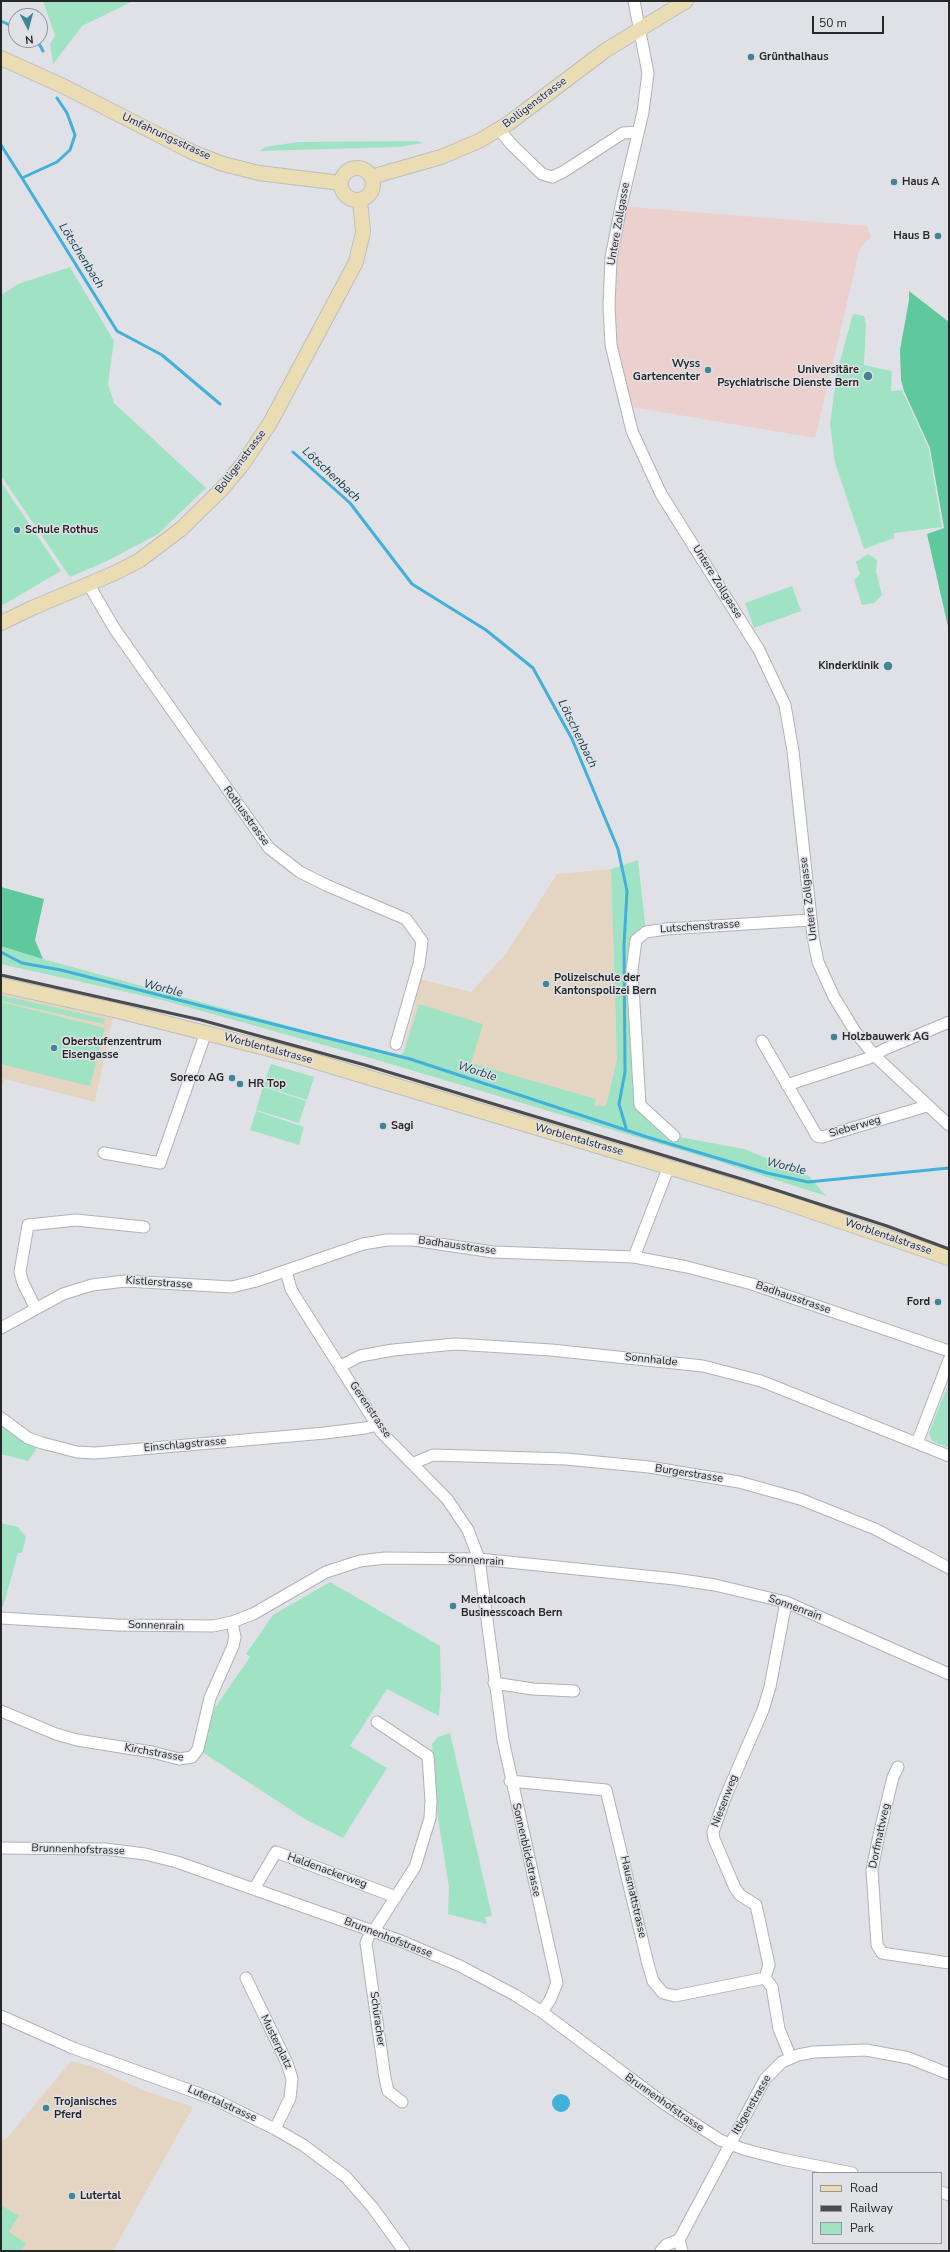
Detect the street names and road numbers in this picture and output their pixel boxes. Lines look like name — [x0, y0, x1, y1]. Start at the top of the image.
street label: Bolligenstrasse — [501, 75, 569, 131]
street label: Umfahrungsstrasse — [120, 111, 212, 163]
street label: Untere Zollgasse — [605, 181, 633, 267]
street label: Bolligenstrasse — [213, 428, 269, 496]
street label: Untere Zollgasse — [689, 543, 745, 621]
street label: Rothusstrasse — [220, 784, 272, 848]
street label: Untere Zollgasse — [797, 856, 821, 942]
street label: Lutschenstrasse — [660, 918, 740, 936]
street label: Worblentalstrasse — [222, 1031, 314, 1067]
street label: Sieberweg — [828, 1113, 882, 1141]
street label: Worblentalstrasse — [533, 1121, 625, 1159]
street label: Worblentalstrasse — [843, 1216, 933, 1258]
street label: Badhausstrasse — [417, 1234, 497, 1258]
street label: Kistlerstrasse — [125, 1274, 193, 1292]
street label: Badhausstrasse — [754, 1279, 832, 1317]
street label: Sonnhalde — [624, 1351, 678, 1369]
street label: Gerenstrasse — [346, 1379, 394, 1441]
street label: Einschlagstrasse — [143, 1435, 227, 1455]
street label: Burgerstrasse — [654, 1462, 724, 1486]
street label: Sonnenrain — [448, 1553, 504, 1569]
street label: Sonnenrain — [766, 1592, 824, 1624]
street label: Sonnenrain — [128, 1618, 184, 1634]
street label: Kirchstrasse — [123, 1741, 185, 1765]
street label: Niesenweg — [709, 1773, 741, 1829]
street label: Sonnenblickstrasse — [509, 1802, 543, 1898]
street label: Dorfmattweg — [867, 1802, 893, 1870]
street label: Brunnenhofstrasse — [31, 1842, 125, 1858]
street label: Haldenackerweg — [285, 1850, 369, 1892]
street label: Hausmattstrasse — [617, 1855, 649, 1939]
street label: Brunnenhofstrasse — [342, 1915, 434, 1961]
street label: Schüracher — [367, 1991, 387, 2047]
street label: Musterplatz — [257, 2013, 295, 2071]
street label: Brunnenhofstrasse — [622, 2071, 706, 2135]
street label: Ittigenstrasse — [730, 2073, 774, 2137]
street label: Lutertalstrasse — [186, 2083, 258, 2125]

